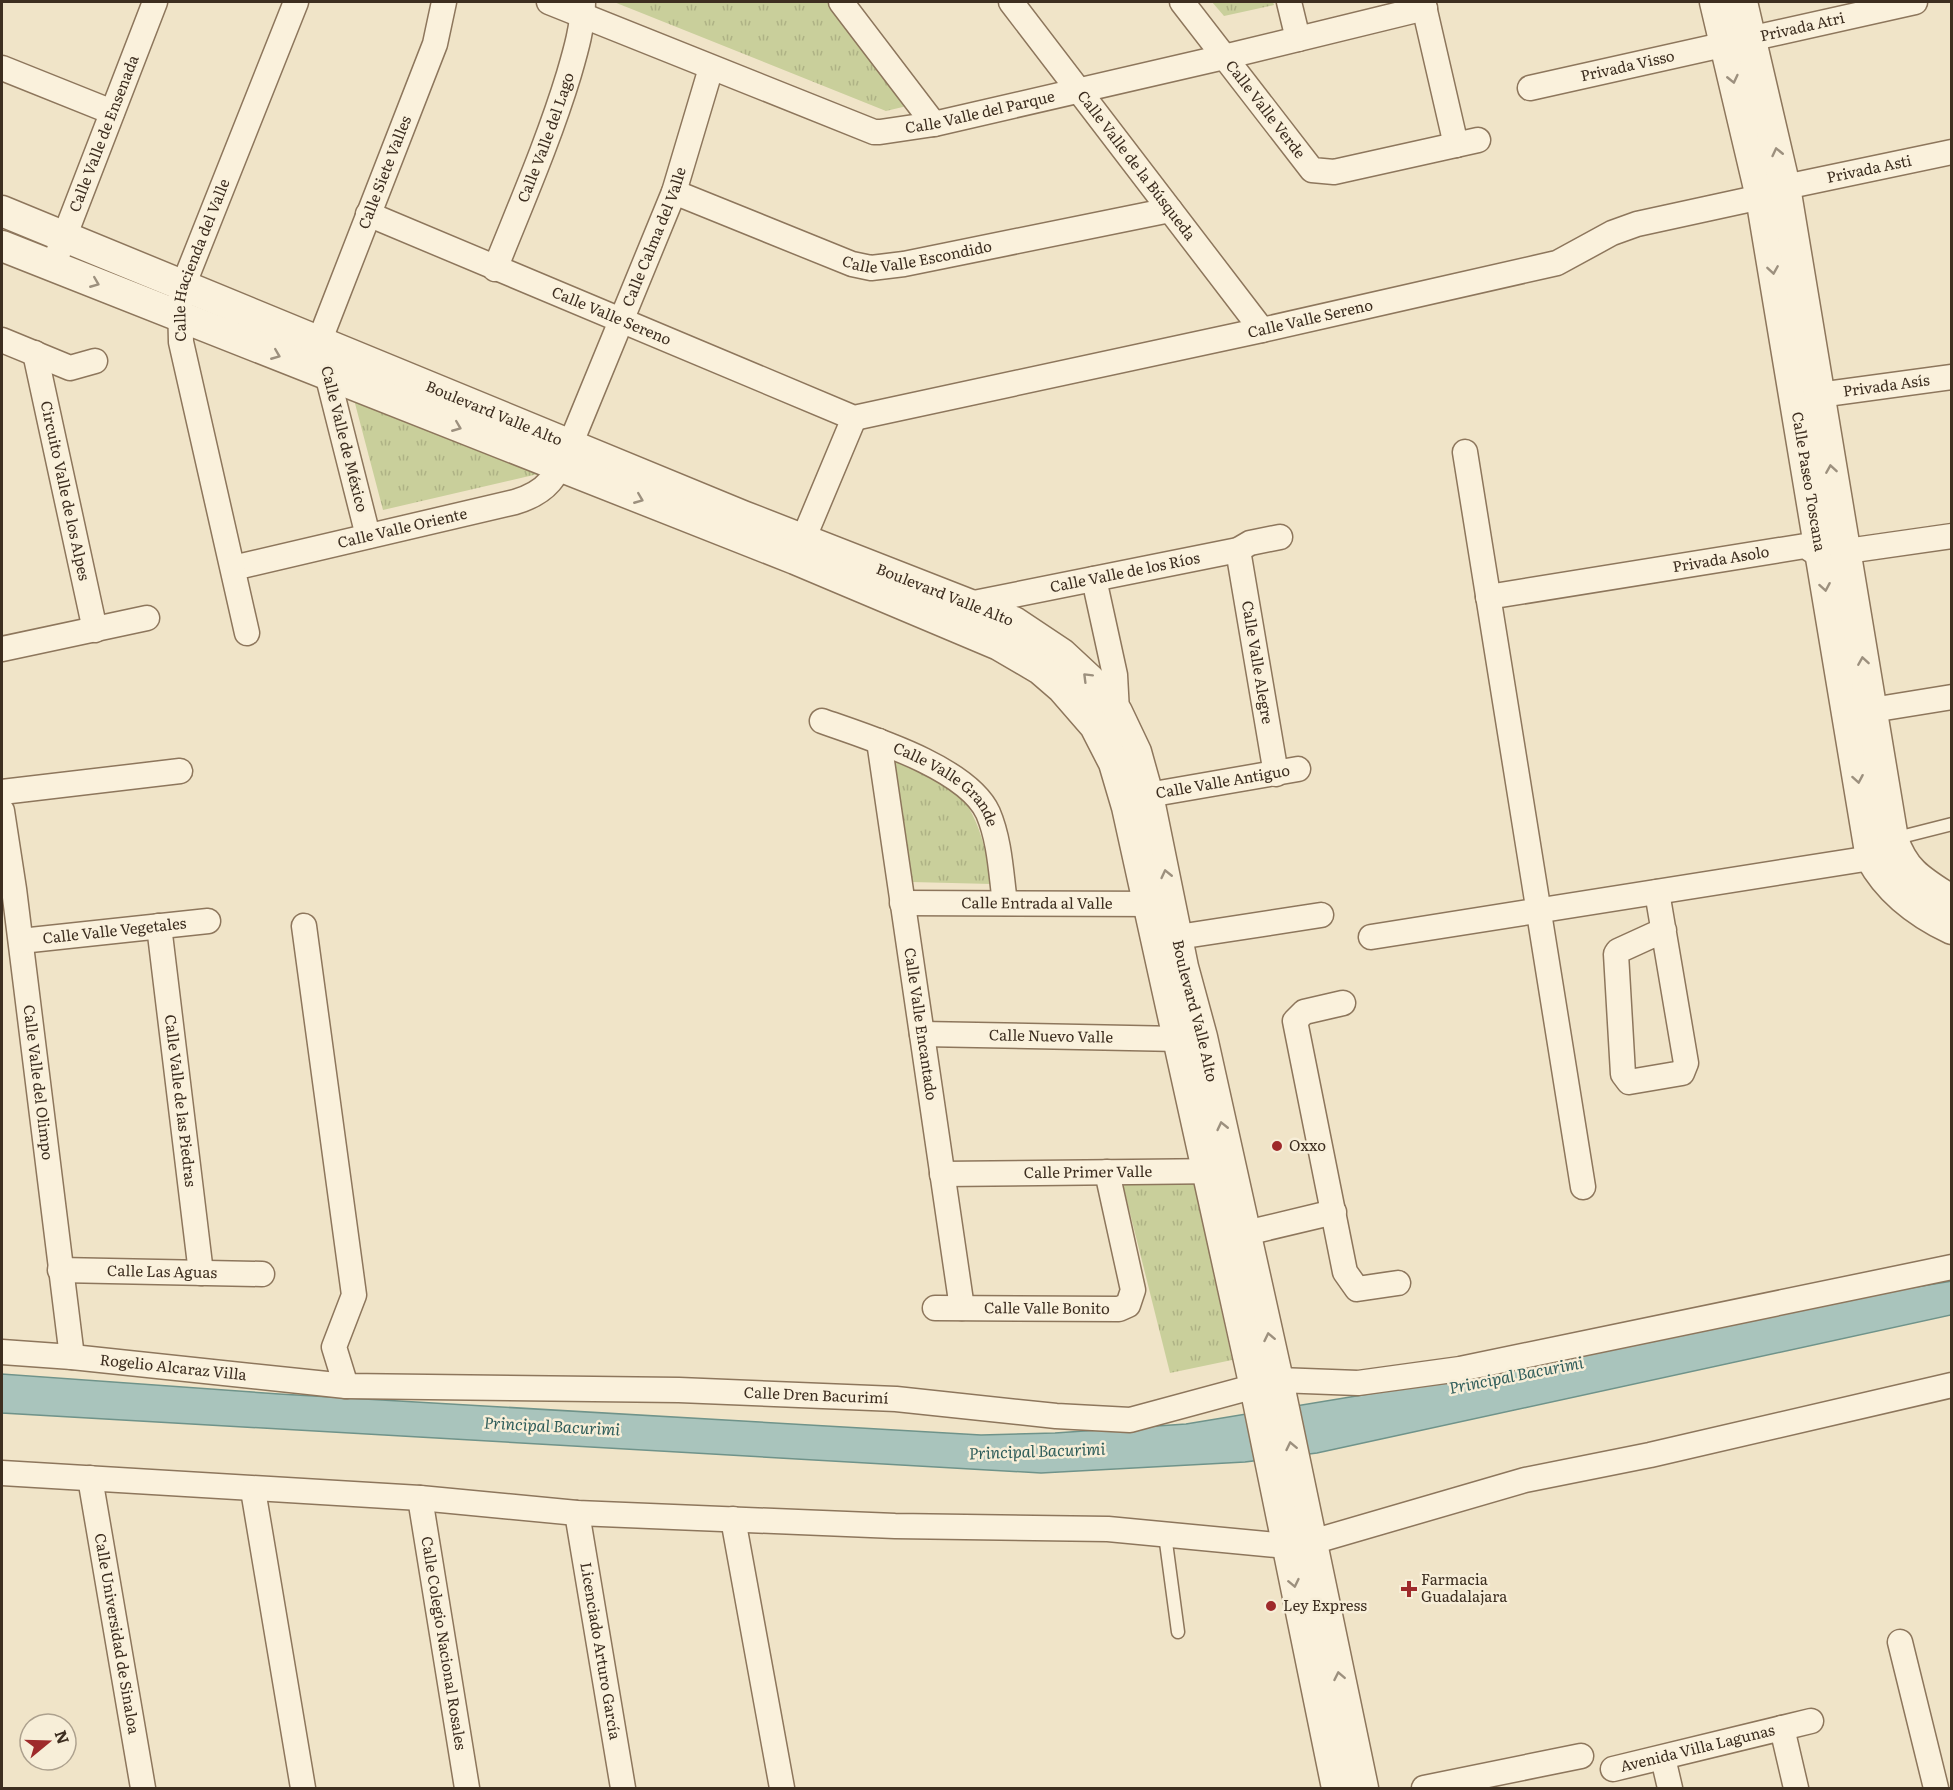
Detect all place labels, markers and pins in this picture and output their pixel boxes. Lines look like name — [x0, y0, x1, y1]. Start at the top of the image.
place label: Oxxo — [1289, 1133, 1326, 1156]
marker: Oxxo — [1270, 1139, 1284, 1153]
place label: Farmacia Guadalajara — [1421, 1567, 1508, 1607]
marker: Farmacia Guadalajara — [1402, 1582, 1416, 1596]
place label: Ley Express — [1283, 1593, 1367, 1616]
marker: Ley Express — [1264, 1599, 1278, 1613]

